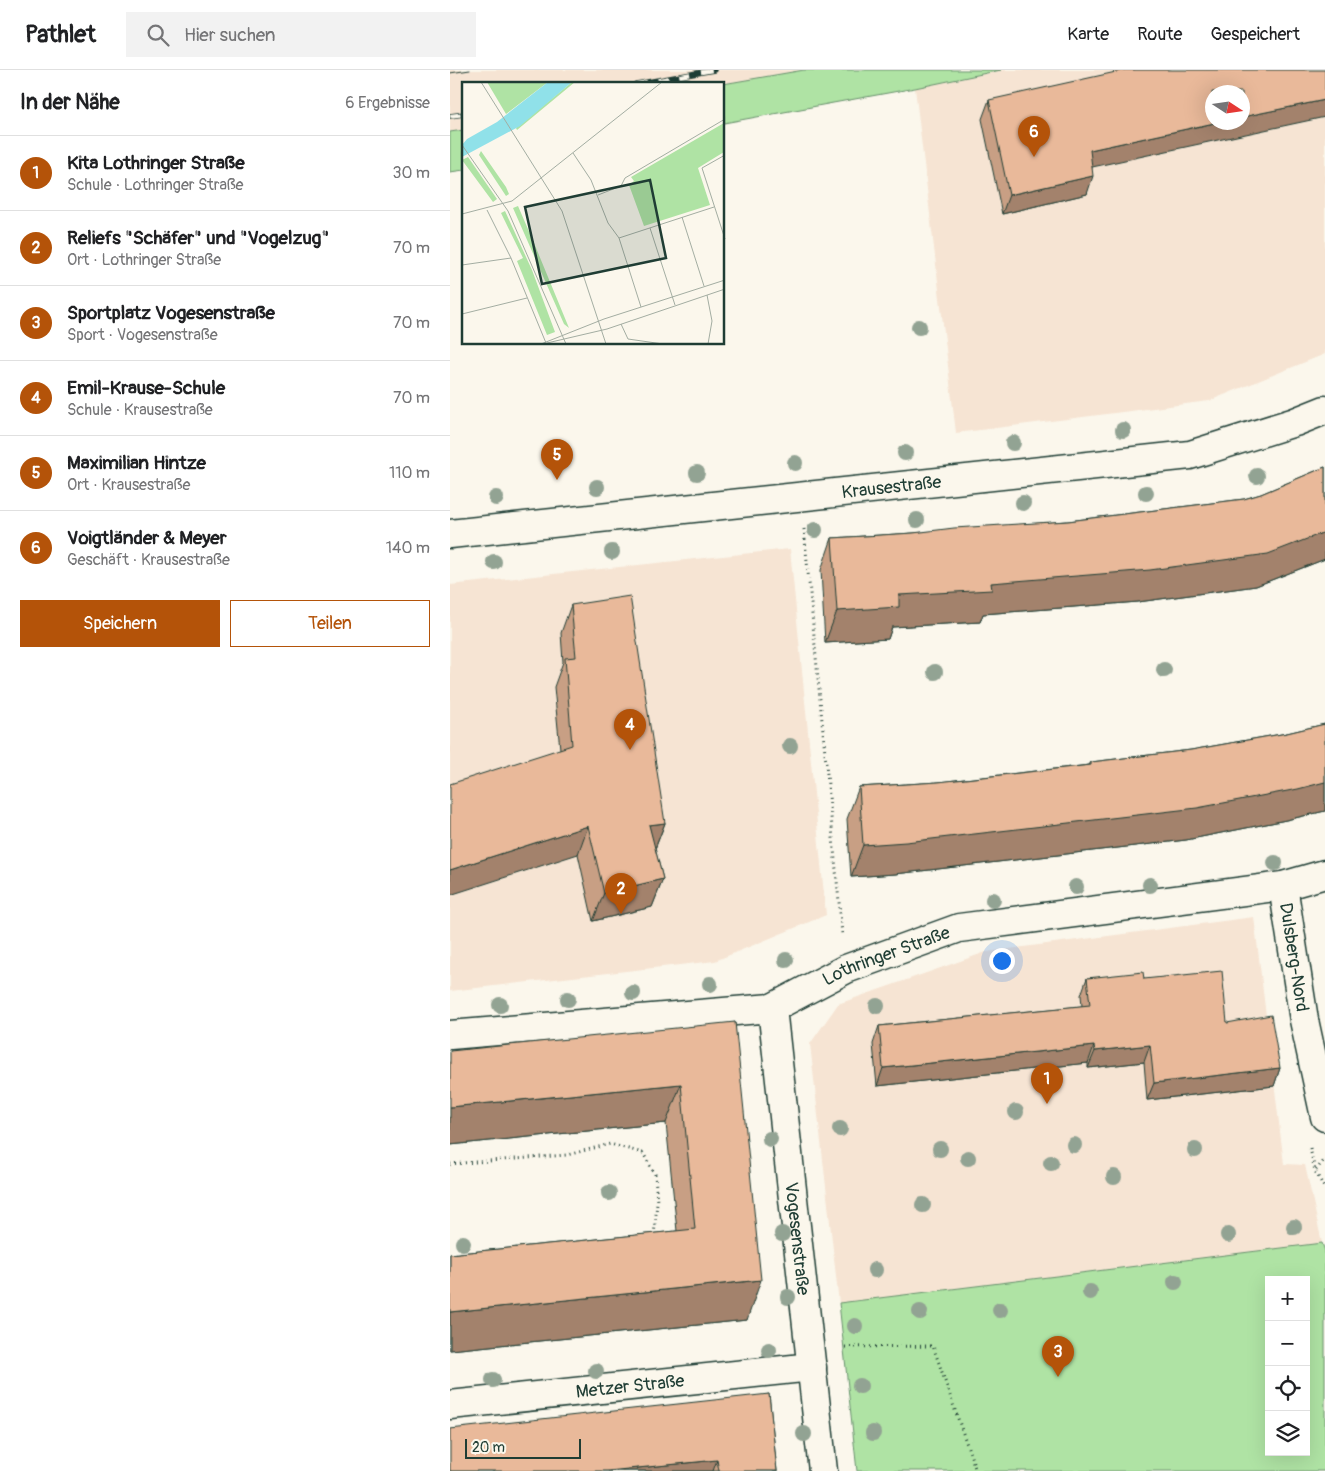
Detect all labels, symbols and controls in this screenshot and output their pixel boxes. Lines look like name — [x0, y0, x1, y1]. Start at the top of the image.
search box — [126, 12, 476, 57]
text: Pathlet — [25, 20, 96, 49]
icon: search — [144, 21, 172, 49]
text: Hier suchen — [184, 23, 276, 47]
text: Karte — [1067, 23, 1109, 46]
text: Route — [1137, 23, 1182, 46]
text: Gespeichert — [1210, 23, 1300, 46]
inset map — [462, 82, 725, 345]
north arrow — [1205, 85, 1250, 130]
text: In der Nähe — [20, 89, 120, 116]
text: 6 Ergebnisse — [345, 93, 430, 113]
pin: 6 — [1018, 116, 1050, 157]
text: Kita Lothringer Straße — [67, 151, 245, 175]
text: 1 — [33, 163, 39, 183]
text: 30 m — [392, 163, 430, 183]
text: Schule · Lothringer Straße — [67, 175, 244, 195]
text: Reliefs "Schäfer" und "Vogelzug" — [67, 226, 329, 250]
text: 2 — [32, 238, 40, 258]
text: 70 m — [393, 238, 430, 258]
text: Ort · Lothringer Straße — [67, 250, 221, 270]
text: Sportplatz Vogesenstraße — [67, 301, 275, 325]
text: 3 — [32, 313, 40, 333]
text: 70 m — [393, 313, 430, 333]
text: Sport · Vogesenstraße — [67, 325, 218, 345]
text: Emil-Krause-Schule — [67, 376, 225, 400]
text: 4 — [31, 388, 41, 408]
text: 70 m — [393, 388, 430, 408]
text: Schule · Krausestraße — [67, 400, 213, 420]
pin: 5 — [541, 439, 573, 480]
text: Maximilian Hintze — [67, 451, 206, 475]
text: 5 — [32, 463, 40, 483]
text: 110 m — [389, 463, 430, 483]
street label: Krausestraße — [840, 470, 943, 504]
text: Ort · Krausestraße — [67, 475, 190, 495]
text: Voigtländer & Meyer — [67, 526, 226, 550]
text: 6 — [31, 538, 41, 558]
text: 140 m — [386, 538, 430, 558]
text: Geschäft · Krausestraße — [67, 550, 230, 570]
button: Speichern — [20, 600, 220, 647]
button: Teilen — [230, 600, 430, 647]
pin: 4 — [614, 709, 646, 750]
pin: 2 — [605, 873, 637, 914]
street label: Dulsberg-Nord — [1274, 901, 1314, 1013]
street label: Lothringer Straße — [818, 921, 953, 991]
your location — [989, 948, 1015, 974]
pin: 1 — [1031, 1063, 1063, 1104]
street label: Vogesenstraße — [780, 1181, 815, 1296]
map controls — [1265, 1276, 1310, 1456]
button: + — [1265, 1276, 1310, 1321]
button: − — [1265, 1321, 1310, 1366]
pin: 3 — [1042, 1336, 1074, 1377]
button: locate — [1265, 1366, 1310, 1411]
street label: Metzer Straße — [575, 1369, 686, 1403]
button: layers — [1265, 1411, 1310, 1456]
scale bar — [465, 1436, 581, 1459]
text: 20 m — [472, 1439, 505, 1456]

